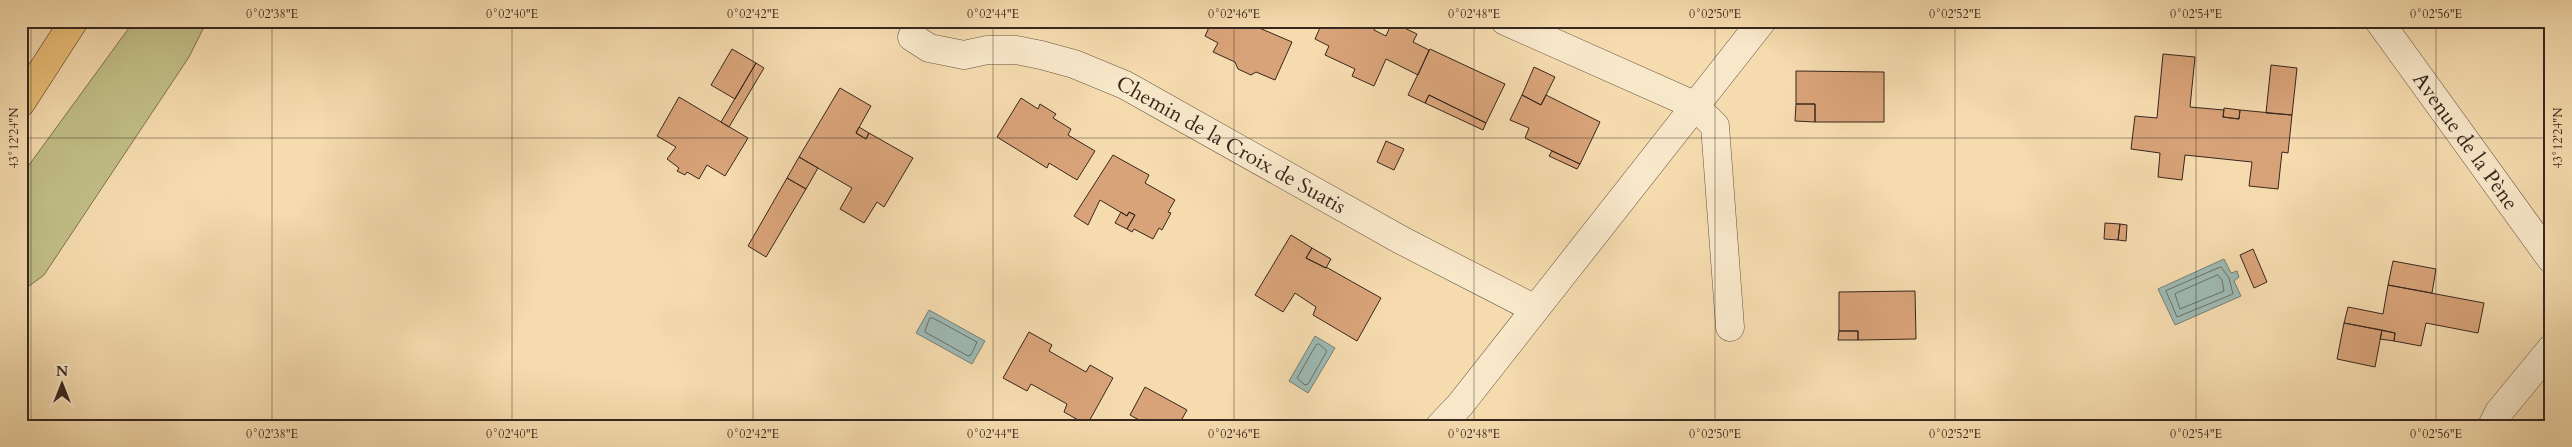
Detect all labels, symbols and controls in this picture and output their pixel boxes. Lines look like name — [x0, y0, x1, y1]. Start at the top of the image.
text: 0°02'38"E — [246, 6, 298, 22]
text: 0°02'40"E — [486, 6, 538, 22]
text: 0°02'42"E — [727, 6, 779, 22]
text: 0°02'44"E — [967, 6, 1019, 22]
text: 0°02'46"E — [1208, 6, 1260, 22]
text: 0°02'48"E — [1448, 6, 1500, 22]
text: 0°02'50"E — [1689, 6, 1741, 22]
text: 0°02'52"E — [1929, 6, 1981, 22]
text: 0°02'54"E — [2170, 6, 2222, 22]
text: 0°02'56"E — [2410, 6, 2462, 22]
street label: Avenue de la Pène — [2406, 66, 2525, 216]
street label: Chemin de la Croix de Suatis — [1111, 69, 1351, 221]
text: 43°12'24"N — [6, 107, 22, 168]
text: 43°12'24"N — [2550, 107, 2566, 168]
north arrow — [38, 360, 88, 410]
text: N — [56, 362, 68, 381]
text: 0°02'38"E — [246, 426, 298, 442]
text: 0°02'40"E — [486, 426, 538, 442]
text: 0°02'42"E — [727, 426, 779, 442]
text: 0°02'44"E — [967, 426, 1019, 442]
text: 0°02'46"E — [1208, 426, 1260, 442]
text: 0°02'48"E — [1448, 426, 1500, 442]
text: 0°02'50"E — [1689, 426, 1741, 442]
text: 0°02'52"E — [1929, 426, 1981, 442]
text: 0°02'54"E — [2170, 426, 2222, 442]
text: 0°02'56"E — [2410, 426, 2462, 442]

